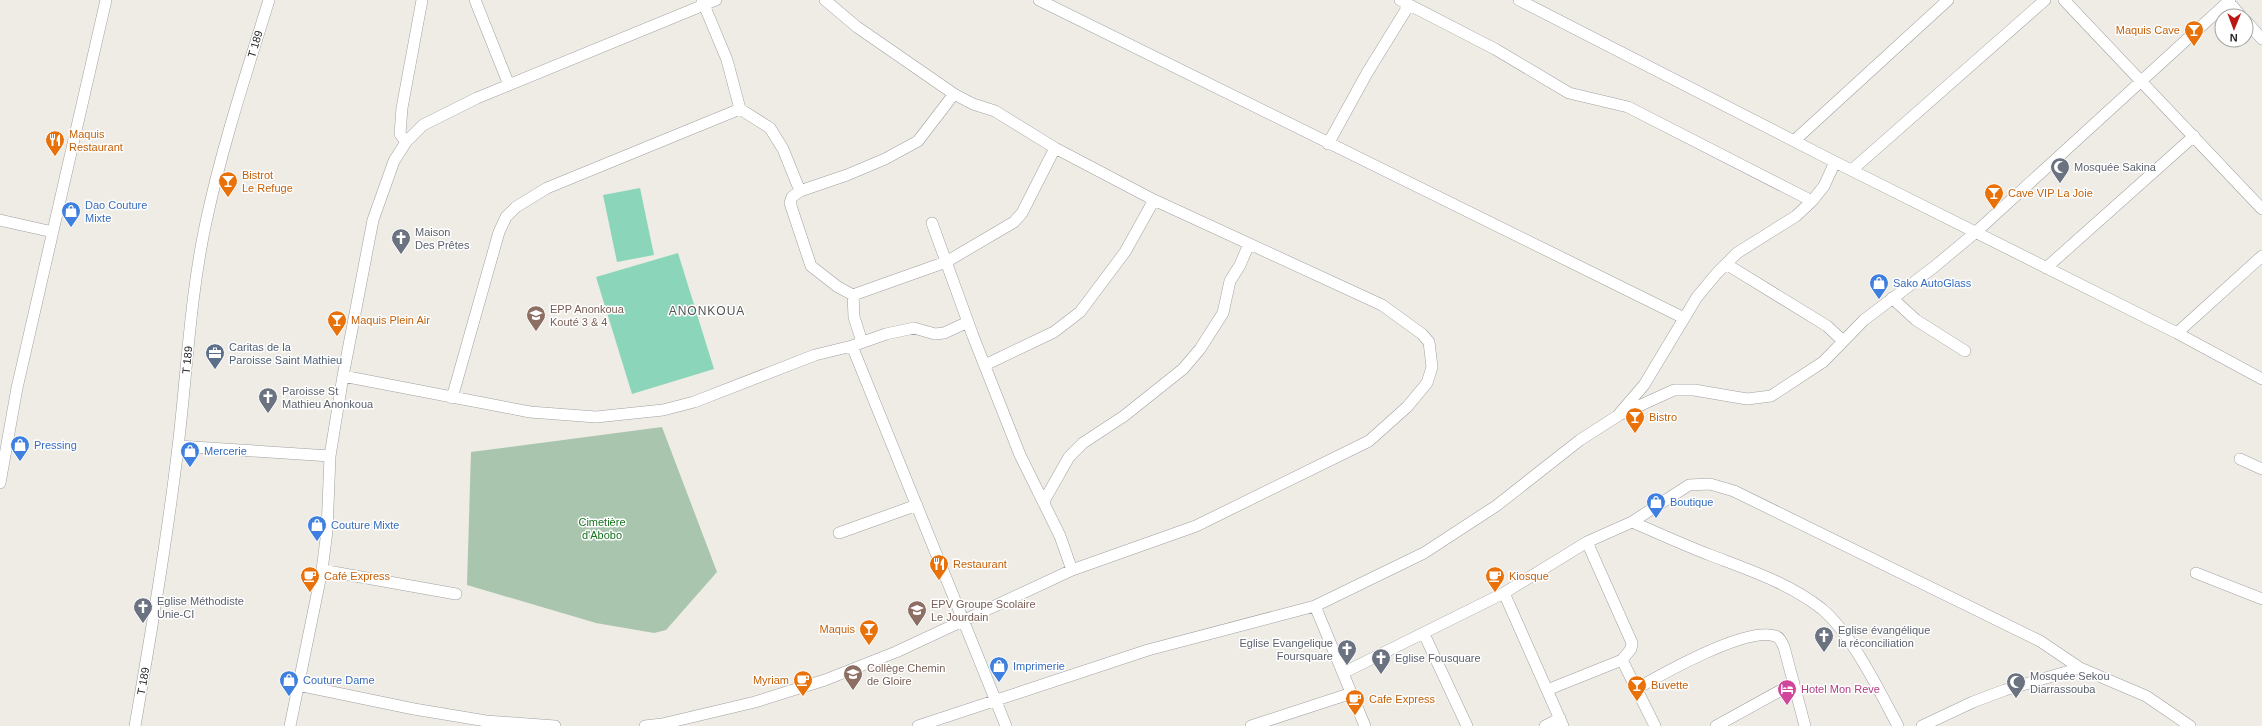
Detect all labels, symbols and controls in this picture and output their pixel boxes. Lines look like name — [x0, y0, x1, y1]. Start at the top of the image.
north arrow — [2214, 8, 2254, 48]
bar icon: Maquis Cave — [2183, 19, 2205, 47]
place label: Maquis Cave — [2116, 24, 2180, 36]
street label: T 189 — [245, 29, 265, 59]
text: N — [2230, 32, 2238, 44]
place label: Maquis Restaurant — [69, 128, 123, 153]
restaurant icon: Maquis Restaurant — [44, 129, 66, 157]
mosque icon: Mosquée Sakina — [2049, 156, 2071, 184]
place label: Mosquée Sakina — [2074, 161, 2157, 173]
place label: Bistrot Le Refuge — [242, 169, 293, 194]
bar icon: Bistrot Le Refuge — [217, 170, 239, 198]
bar icon: Cave VIP La Joie — [1983, 182, 2005, 210]
place label: Cave VIP La Joie — [2008, 187, 2093, 199]
place label: Dao Couture Mixte — [85, 199, 147, 224]
shop icon: Dao Couture Mixte — [60, 200, 82, 228]
place label: Maison Des Prêtes — [415, 226, 470, 251]
church icon: Maison Des Prêtes — [390, 227, 412, 255]
shop icon: Sako AutoGlass — [1868, 272, 1890, 300]
place label: Sako AutoGlass — [1893, 277, 1972, 289]
place label: EPP Anonkoua Kouté 3 & 4 — [550, 303, 625, 328]
school or university icon: EPP Anonkoua Kouté 3 & 4 — [525, 304, 547, 332]
district label: ANONKOUA — [669, 304, 745, 318]
bar icon: Maquis Plein Air — [326, 309, 348, 337]
place label: Maquis Plein Air — [351, 314, 430, 326]
place label: Caritas de la Paroisse Saint Mathieu — [229, 341, 342, 366]
office icon: Caritas de la Paroisse Saint Mathieu — [204, 342, 226, 370]
street label: T 189 — [180, 346, 194, 374]
place label: Paroisse St Mathieu Anonkoua — [282, 385, 374, 410]
church icon: Paroisse St Mathieu Anonkoua — [257, 386, 279, 414]
bar icon: Bistro — [1624, 406, 1646, 434]
place label: Bistro — [1649, 411, 1677, 423]
shop icon: Pressing — [9, 434, 31, 462]
place label: Pressing — [34, 439, 77, 451]
shop icon: Mercerie — [179, 440, 201, 468]
place label: Mercerie — [204, 445, 247, 457]
shop icon: Boutique — [1645, 491, 1667, 519]
place label: Boutique — [1670, 496, 1713, 508]
shop icon: Couture Mixte — [306, 514, 328, 542]
park label: Cimetière d'Abobo — [578, 516, 626, 541]
place label: Couture Mixte — [331, 519, 399, 531]
restaurant icon: Restaurant — [928, 553, 950, 581]
place label: Restaurant — [953, 558, 1007, 570]
cafe icon: Café Express — [299, 565, 321, 593]
cafe icon: Kiosque — [1484, 565, 1506, 593]
place label: Café Express — [324, 570, 391, 582]
place label: Kiosque — [1509, 570, 1549, 582]
place label: Eglise Méthodiste Unie-CI — [157, 595, 244, 620]
church icon: Eglise Méthodiste Unie-CI — [132, 596, 154, 624]
place label: EPV Groupe Scolaire Le Jourdain — [931, 598, 1036, 623]
school or university icon: EPV Groupe Scolaire Le Jourdain — [906, 599, 928, 627]
bar icon: Maquis — [858, 618, 880, 646]
place label: Maquis — [820, 623, 855, 635]
place label: Eglise évangélique la réconciliation — [1838, 624, 1930, 649]
church icon: Eglise évangélique la réconciliation — [1813, 625, 1835, 653]
place label: Eglise Evangelique Foursquare — [1239, 637, 1333, 662]
church icon: Eglise Evangelique Foursquare — [1336, 638, 1358, 666]
church icon: Eglise Fousquare — [1370, 647, 1392, 675]
place label: Eglise Fousquare — [1395, 652, 1481, 664]
shop icon: Imprimerie — [988, 655, 1010, 683]
place label: Imprimerie — [1013, 660, 1065, 672]
place label: Collège Chemin de Gloire — [867, 662, 945, 687]
school or university icon: Collège Chemin de Gloire — [842, 663, 864, 691]
street label: T 189 — [135, 666, 151, 696]
shop icon: Couture Dame — [278, 669, 300, 697]
cafe icon: Myriam — [792, 669, 814, 697]
place label: Mosquée Sekou Diarrassouba — [2030, 670, 2110, 695]
mosque icon: Mosquée Sekou Diarrassouba — [2005, 671, 2027, 699]
place label: Couture Dame — [303, 674, 375, 686]
place label: Myriam — [753, 674, 789, 686]
bar icon: Buvette — [1626, 674, 1648, 702]
hotel icon: Hotel Mon Reve — [1776, 678, 1798, 706]
place label: Buvette — [1651, 679, 1688, 691]
place label: Hotel Mon Reve — [1801, 683, 1880, 695]
cafe icon: Cafe Express — [1344, 688, 1366, 716]
place label: Cafe Express — [1369, 693, 1436, 705]

